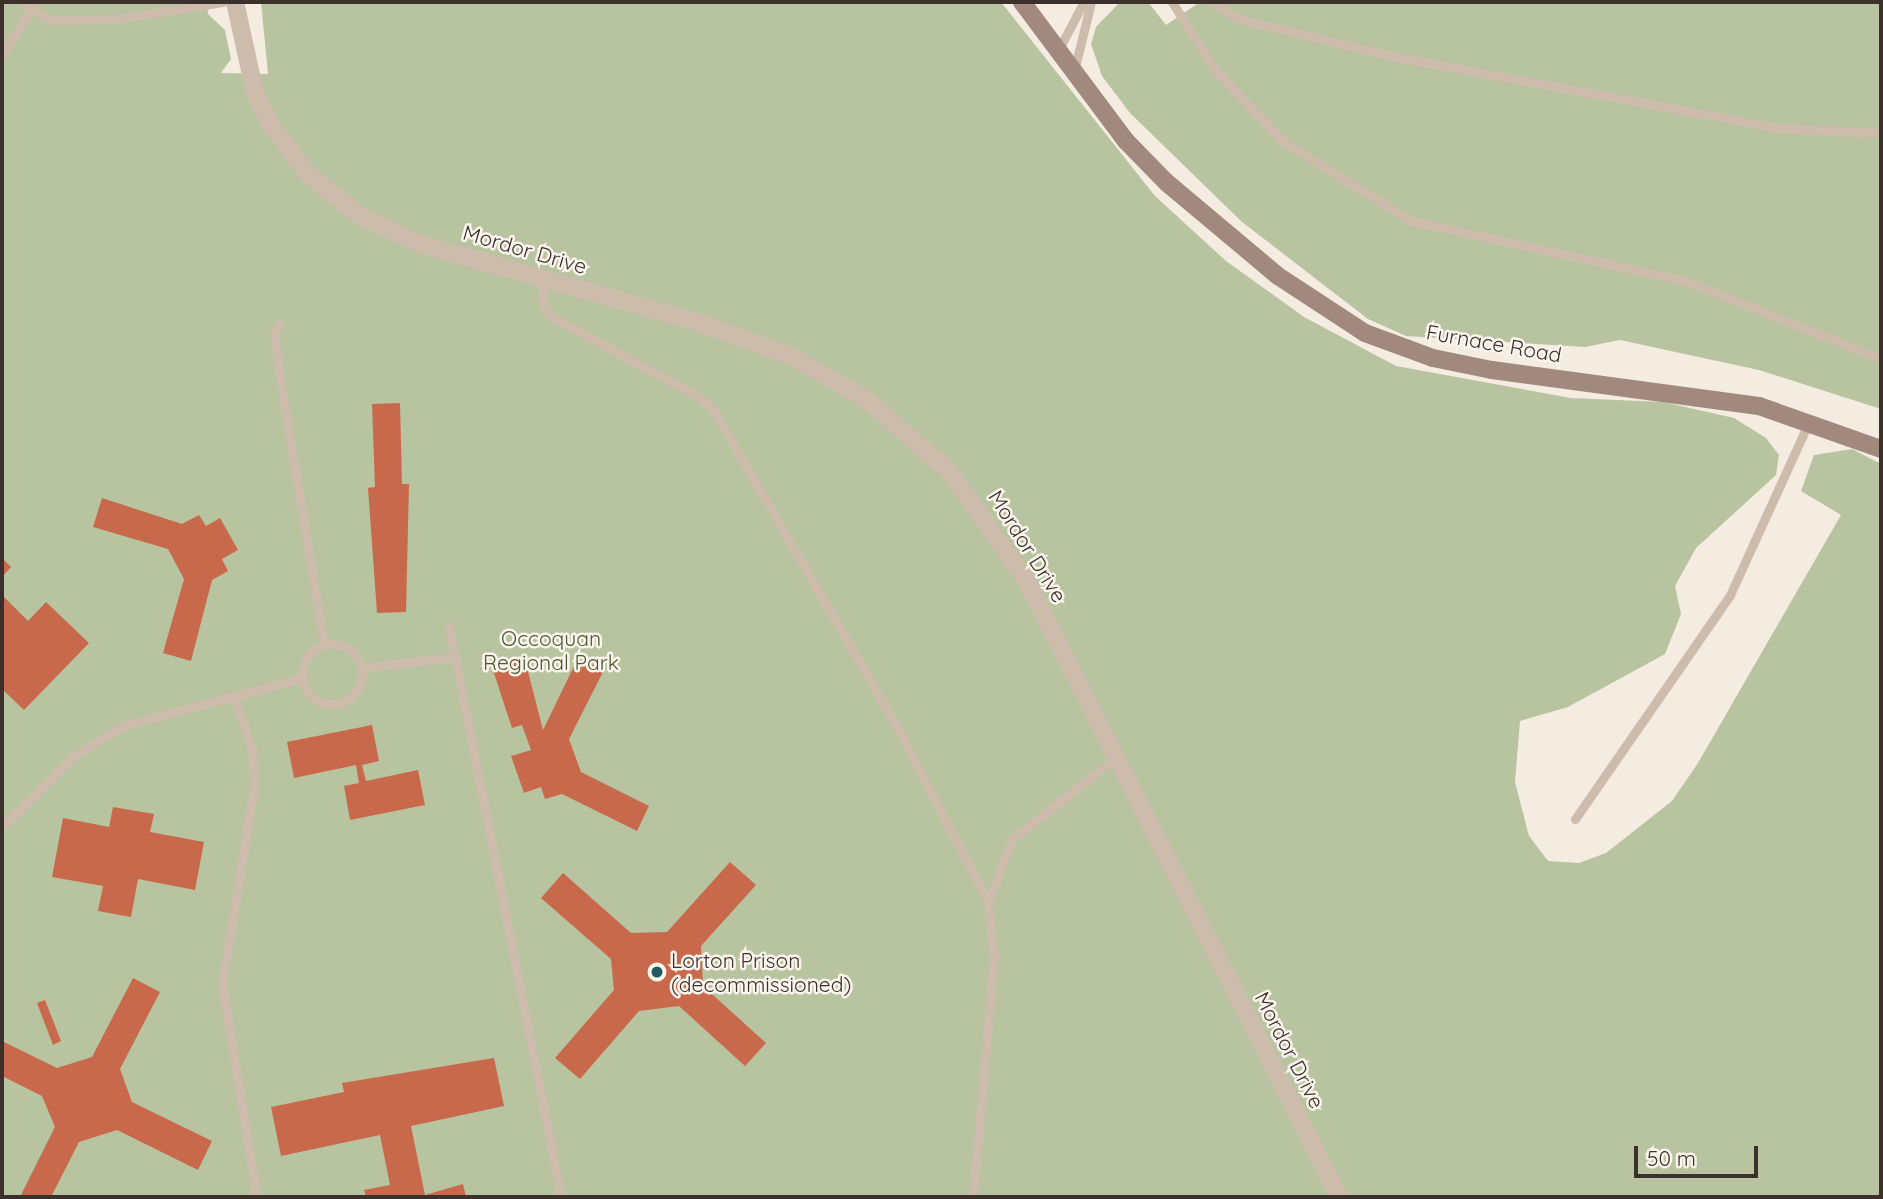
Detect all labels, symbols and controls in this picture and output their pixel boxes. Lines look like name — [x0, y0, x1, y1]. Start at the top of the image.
street label: Mordor Drive — [460, 219, 590, 279]
street label: Furnace Road — [1424, 319, 1564, 367]
street label: Mordor Drive — [984, 485, 1072, 607]
park label: Occoquan Regional Park — [483, 625, 619, 675]
place label: Lorton Prison (decommissioned) — [671, 947, 851, 997]
marker: Lorton Prison (decommissioned) — [649, 964, 665, 980]
street label: Mordor Drive — [1250, 988, 1330, 1112]
scale bar — [1638, 1132, 1762, 1176]
text: 50 m — [1647, 1145, 1696, 1171]

